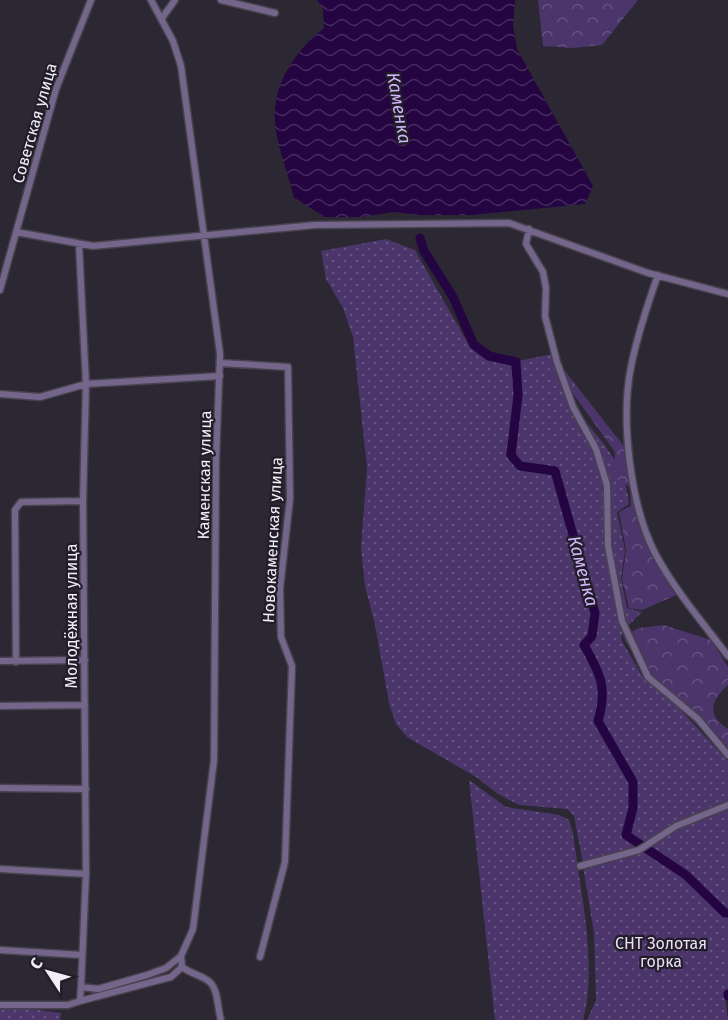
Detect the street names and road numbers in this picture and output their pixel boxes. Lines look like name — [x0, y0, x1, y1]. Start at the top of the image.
street label: Советская улица — [8, 61, 61, 185]
street label: Каменская улица — [194, 410, 215, 540]
street label: Новокаменская улица — [259, 456, 286, 624]
street label: Молодёжная улица — [62, 544, 81, 688]

